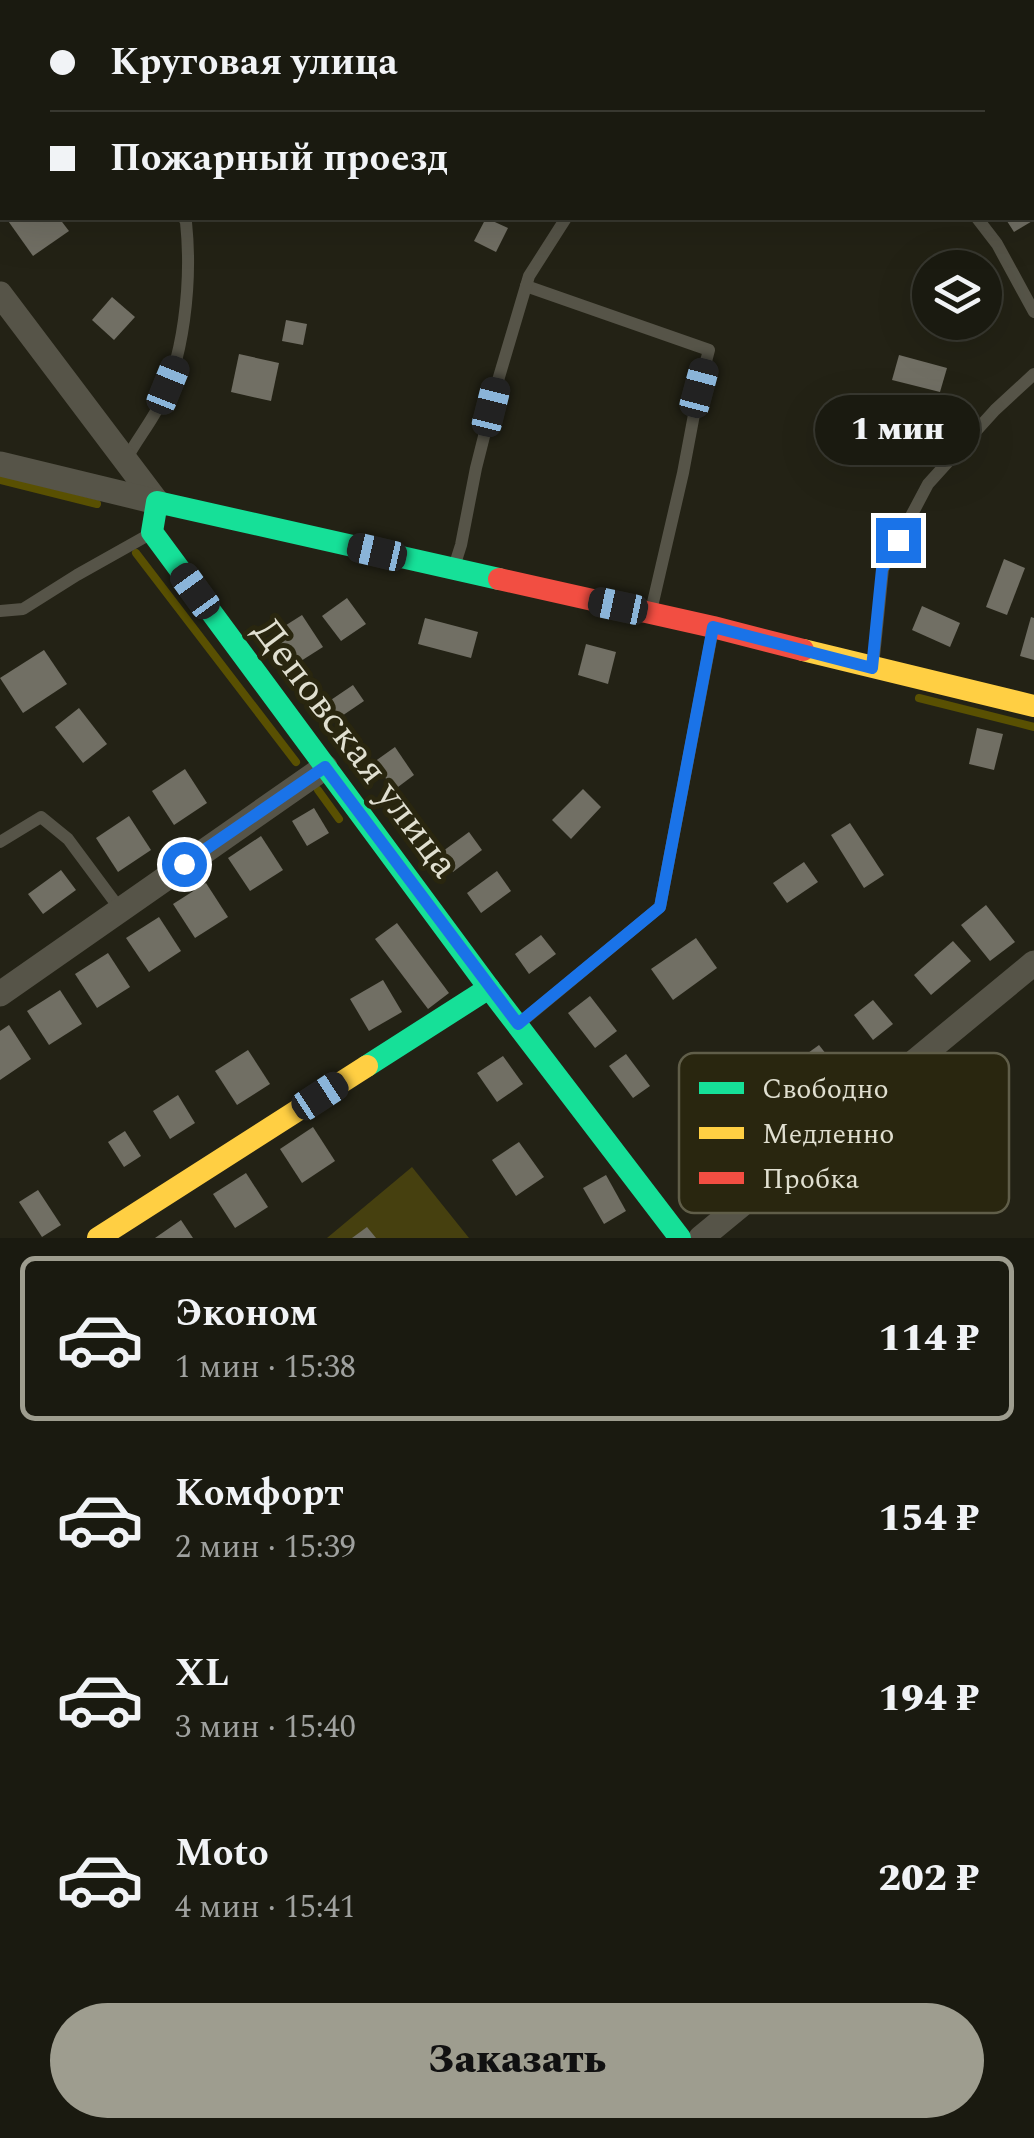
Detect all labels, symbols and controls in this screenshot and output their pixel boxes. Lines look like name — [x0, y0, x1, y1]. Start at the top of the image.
text: Круговая улица — [110, 34, 398, 92]
text: Пожарный проезд — [110, 130, 448, 188]
map controls — [912, 250, 1002, 340]
button: layers — [912, 250, 1002, 340]
car — [143, 352, 193, 418]
car — [677, 355, 721, 421]
car — [469, 374, 513, 440]
callout: 1 мин — [816, 395, 980, 465]
text: 1 мин — [851, 405, 944, 454]
route end — [876, 518, 921, 563]
car — [344, 531, 410, 573]
car — [165, 558, 225, 624]
car — [586, 585, 650, 627]
street label: Деповская улица — [237, 605, 474, 892]
route start — [162, 842, 207, 887]
legend — [679, 1053, 1009, 1213]
car — [287, 1067, 353, 1125]
text: Свободно — [762, 1068, 889, 1111]
text: Медленно — [762, 1113, 894, 1156]
text: Пробка — [762, 1158, 859, 1201]
text: Эконом — [175, 1285, 318, 1343]
icon: car — [55, 1294, 145, 1384]
text: 114 ₽ — [878, 1310, 979, 1368]
text: 1 мин · 15:38 — [175, 1343, 356, 1392]
text: Комфорт — [175, 1465, 344, 1523]
icon: car — [55, 1474, 145, 1564]
text: 154 ₽ — [878, 1490, 979, 1548]
text: 2 мин · 15:39 — [175, 1523, 356, 1572]
text: XL — [175, 1645, 229, 1703]
icon: car — [55, 1654, 145, 1744]
text: 194 ₽ — [878, 1670, 979, 1728]
text: 3 мин · 15:40 — [175, 1703, 356, 1752]
text: Moto — [175, 1825, 269, 1883]
icon: car — [55, 1834, 145, 1924]
text: 202 ₽ — [878, 1850, 979, 1908]
text: 4 мин · 15:41 — [175, 1883, 356, 1932]
button: Заказать — [50, 2003, 984, 2118]

